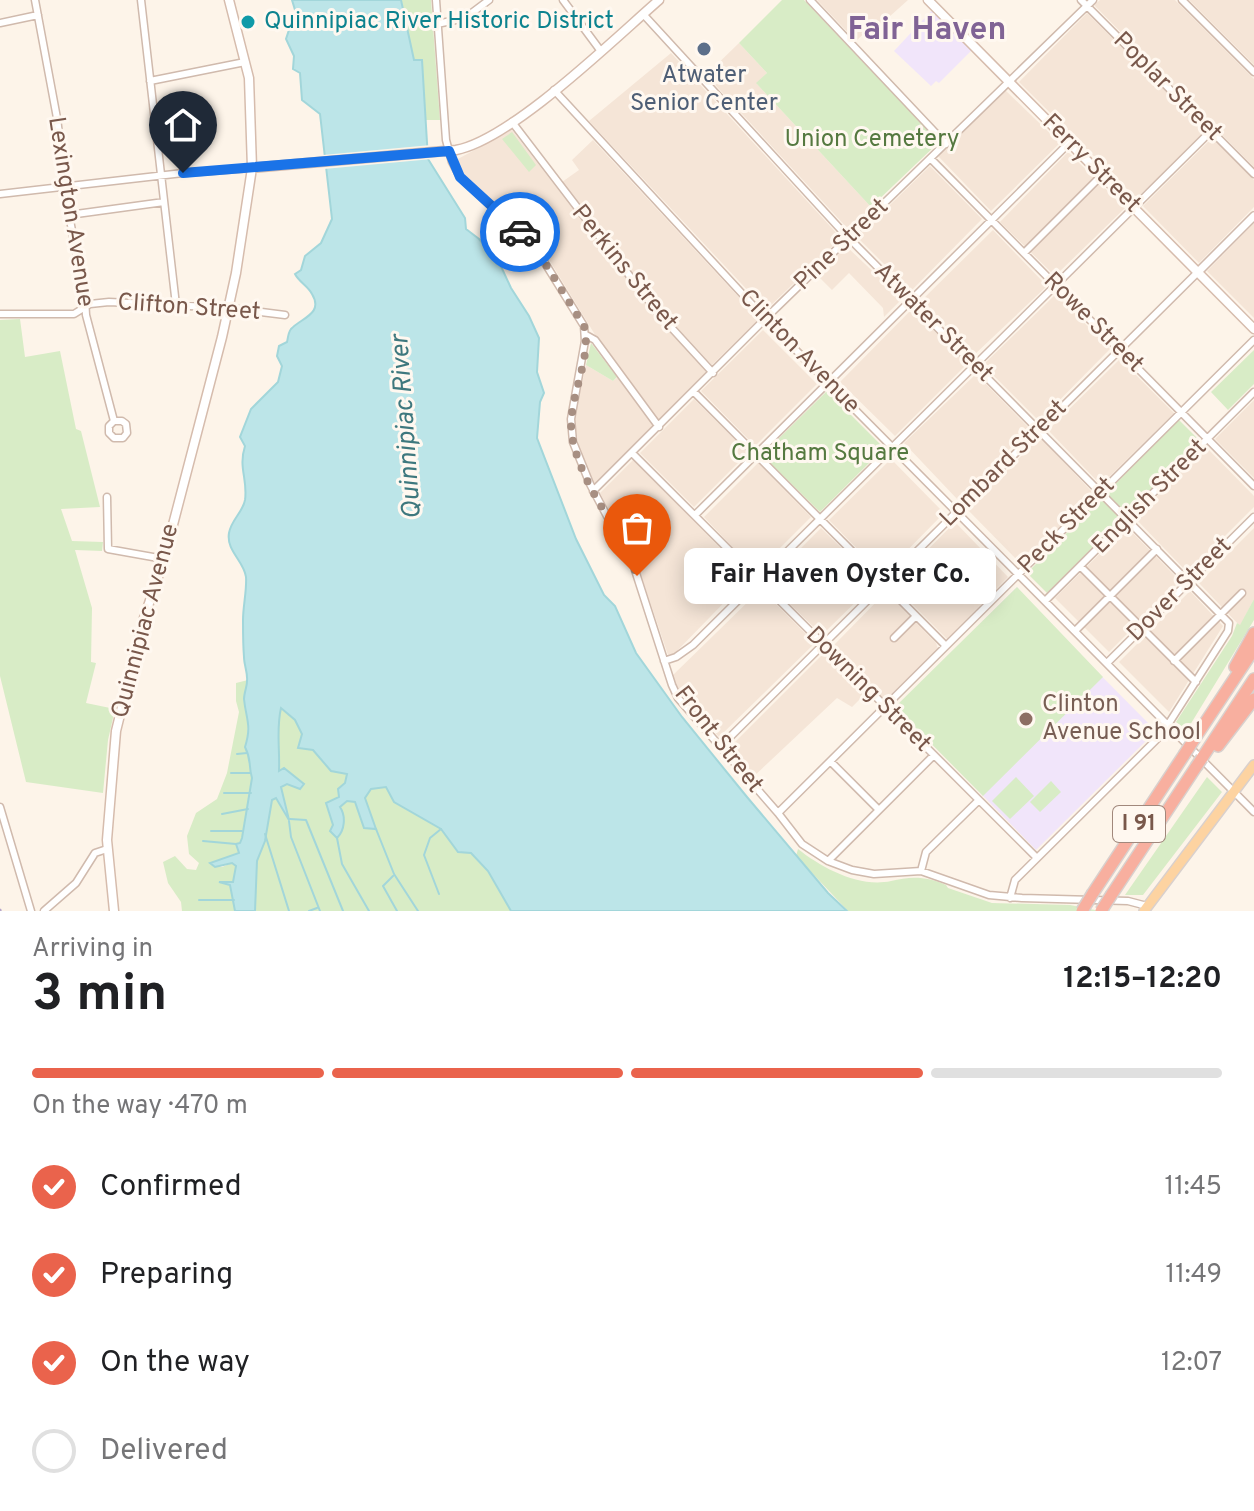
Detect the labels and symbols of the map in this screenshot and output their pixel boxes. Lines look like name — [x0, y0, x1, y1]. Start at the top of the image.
place label: Quinnipiac River Historic District — [264, 7, 614, 37]
district label: Fair Haven — [848, 11, 1006, 51]
marker: Quinnipiac River Historic District — [239, 13, 257, 31]
street label: Poplar Street — [1106, 26, 1228, 148]
marker: Atwater Senior Center — [695, 40, 713, 58]
place label: Atwater Senior Center — [630, 61, 778, 119]
pin — [149, 91, 217, 173]
street label: Ferry Street — [1035, 108, 1147, 220]
street label: Lexington Avenue — [40, 115, 100, 309]
park label: Union Cemetery — [785, 125, 959, 155]
courier — [480, 192, 560, 272]
street label: Pine Street — [789, 193, 895, 297]
street label: Perkins Street — [564, 199, 684, 337]
street label: Atwater Street — [867, 257, 999, 389]
street label: Rowe Street — [1036, 266, 1150, 380]
street label: Clinton Avenue — [732, 283, 866, 421]
street label: Clifton Street — [116, 288, 262, 328]
water label: Quinnipiac River — [384, 332, 430, 520]
street label: Lombard Street — [934, 394, 1074, 534]
street label: English Street — [1086, 433, 1214, 561]
park label: Chatham Square — [731, 439, 909, 469]
street label: Peck Street — [1012, 471, 1122, 581]
pin — [603, 494, 671, 576]
street label: Quinnipiac Avenue — [106, 520, 186, 722]
street label: Dover Street — [1121, 531, 1239, 649]
callout: Fair Haven Oyster Co. — [685, 548, 997, 604]
street label: Downing Street — [799, 621, 937, 759]
street label: Front Street — [667, 680, 769, 800]
place label: Clinton Avenue School — [1042, 690, 1201, 748]
marker: Clinton Avenue School — [1017, 710, 1035, 728]
road number: I 91 — [1113, 806, 1165, 842]

